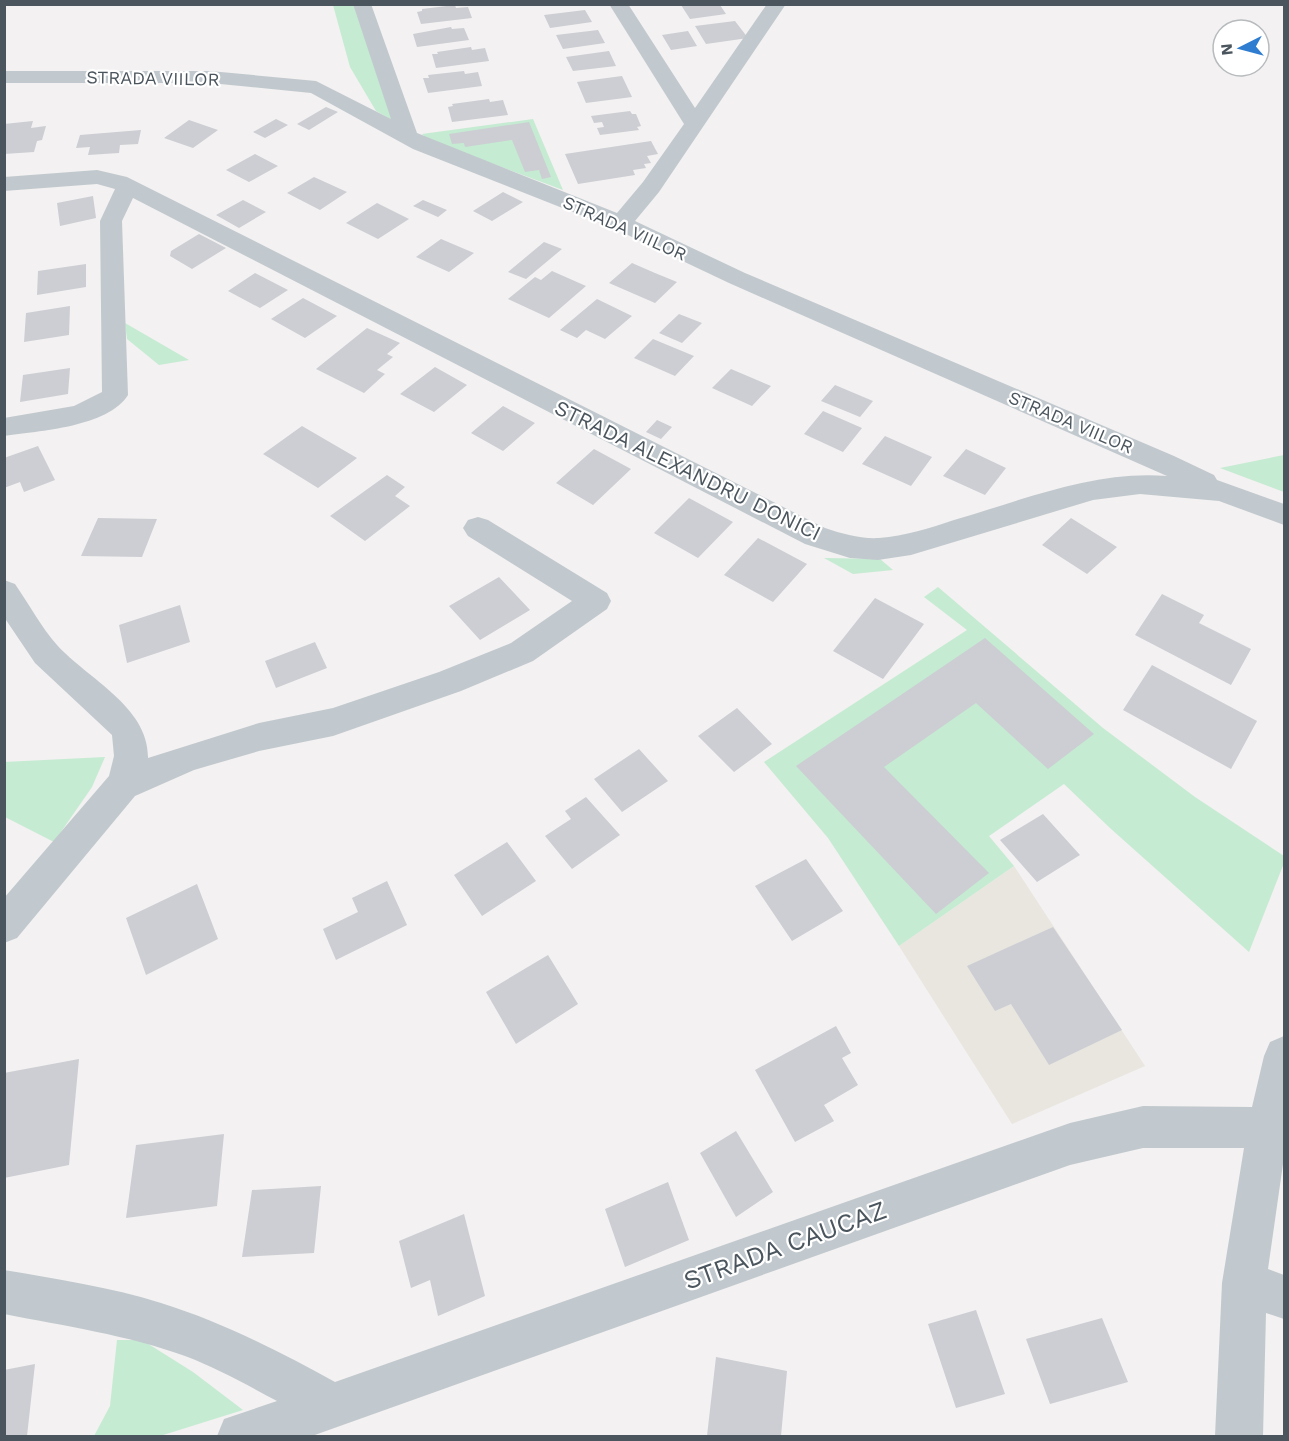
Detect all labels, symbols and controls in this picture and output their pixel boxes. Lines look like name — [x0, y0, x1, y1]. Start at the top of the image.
north arrow — [1211, 18, 1271, 78]
text: N — [1217, 43, 1237, 56]
street label: STRADA VIILOR — [86, 66, 220, 90]
street label: STRADA VIILOR — [560, 191, 690, 265]
street label: STRADA VIILOR — [1006, 386, 1136, 458]
street label: STRADA ALEXANDRU DONICI — [551, 395, 825, 545]
street label: STRADA CAUCAZ — [680, 1194, 890, 1296]

